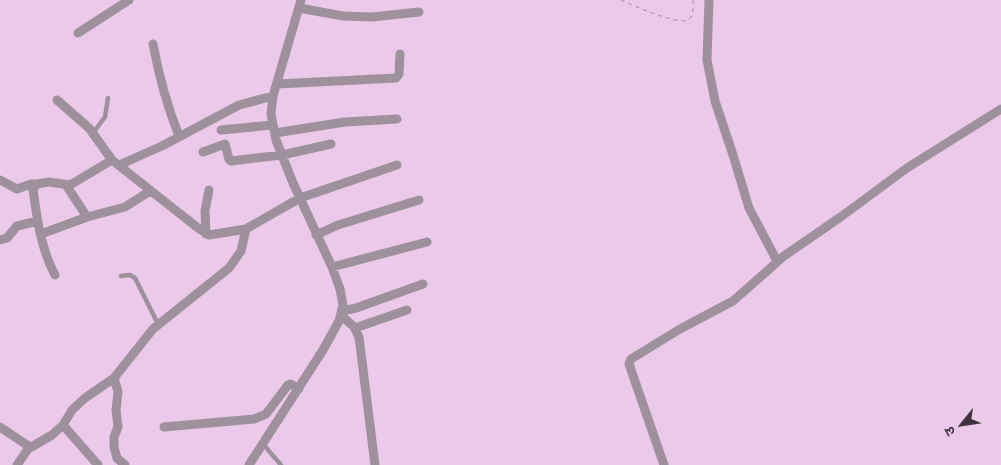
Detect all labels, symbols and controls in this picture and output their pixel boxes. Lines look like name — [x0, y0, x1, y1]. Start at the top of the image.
north arrow — [936, 400, 986, 450]
text: उ — [939, 423, 960, 440]

